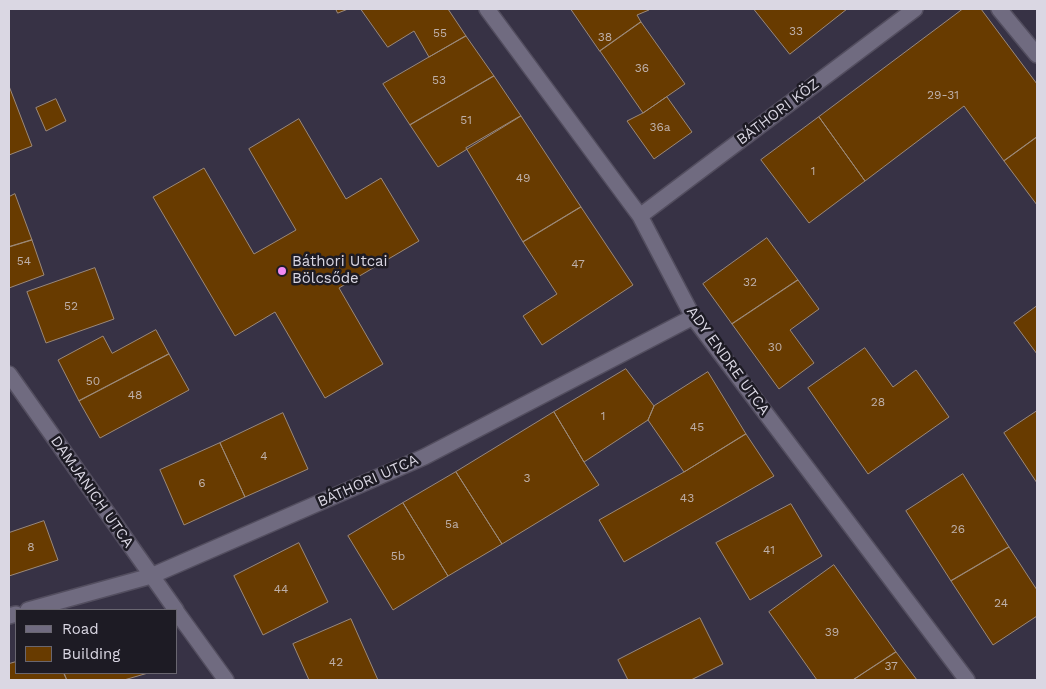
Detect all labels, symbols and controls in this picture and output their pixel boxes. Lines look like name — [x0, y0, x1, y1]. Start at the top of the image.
house number: 33 — [789, 24, 803, 38]
house number: 55 — [433, 26, 447, 40]
house number: 38 — [598, 30, 612, 44]
house number: 36 — [635, 61, 649, 75]
house number: 53 — [432, 73, 446, 87]
street label: BÁTHORI KÖZ — [733, 75, 823, 149]
house number: 29-31 — [927, 88, 959, 102]
house number: 51 — [460, 113, 472, 127]
house number: 36a — [649, 120, 671, 134]
house number: 1 — [811, 164, 815, 178]
house number: 49 — [516, 171, 530, 185]
place label: Báthori Utcai Bölcsőde — [292, 253, 388, 288]
house number: 54 — [17, 254, 31, 268]
house number: 47 — [571, 257, 585, 271]
marker: Báthori Utcai Bölcsőde — [276, 265, 288, 277]
house number: 32 — [743, 275, 757, 289]
house number: 52 — [64, 299, 78, 313]
street label: ADY ENDRE UTCA — [683, 303, 773, 419]
house number: 30 — [768, 340, 782, 354]
house number: 50 — [86, 374, 100, 388]
house number: 48 — [128, 388, 142, 402]
house number: 28 — [871, 395, 885, 409]
house number: 1 — [601, 409, 605, 423]
house number: 45 — [690, 420, 704, 434]
street label: DAMJANICH UTCA — [47, 433, 137, 551]
house number: 4 — [260, 449, 268, 463]
street label: BÁTHORI UTCA — [315, 451, 421, 511]
house number: 3 — [524, 471, 530, 485]
house number: 6 — [198, 476, 206, 490]
house number: 43 — [680, 491, 694, 505]
house number: 5a — [445, 517, 459, 531]
house number: 26 — [951, 522, 965, 536]
house number: 8 — [27, 540, 35, 554]
house number: 41 — [763, 543, 775, 557]
house number: 5b — [391, 549, 405, 563]
house number: 44 — [274, 582, 288, 596]
house number: 24 — [994, 596, 1008, 610]
legend — [15, 609, 178, 674]
text: Road — [62, 620, 99, 638]
house number: 39 — [825, 625, 839, 639]
text: Building — [62, 645, 120, 663]
house number: 42 — [329, 655, 343, 669]
house number: 37 — [884, 659, 898, 673]

